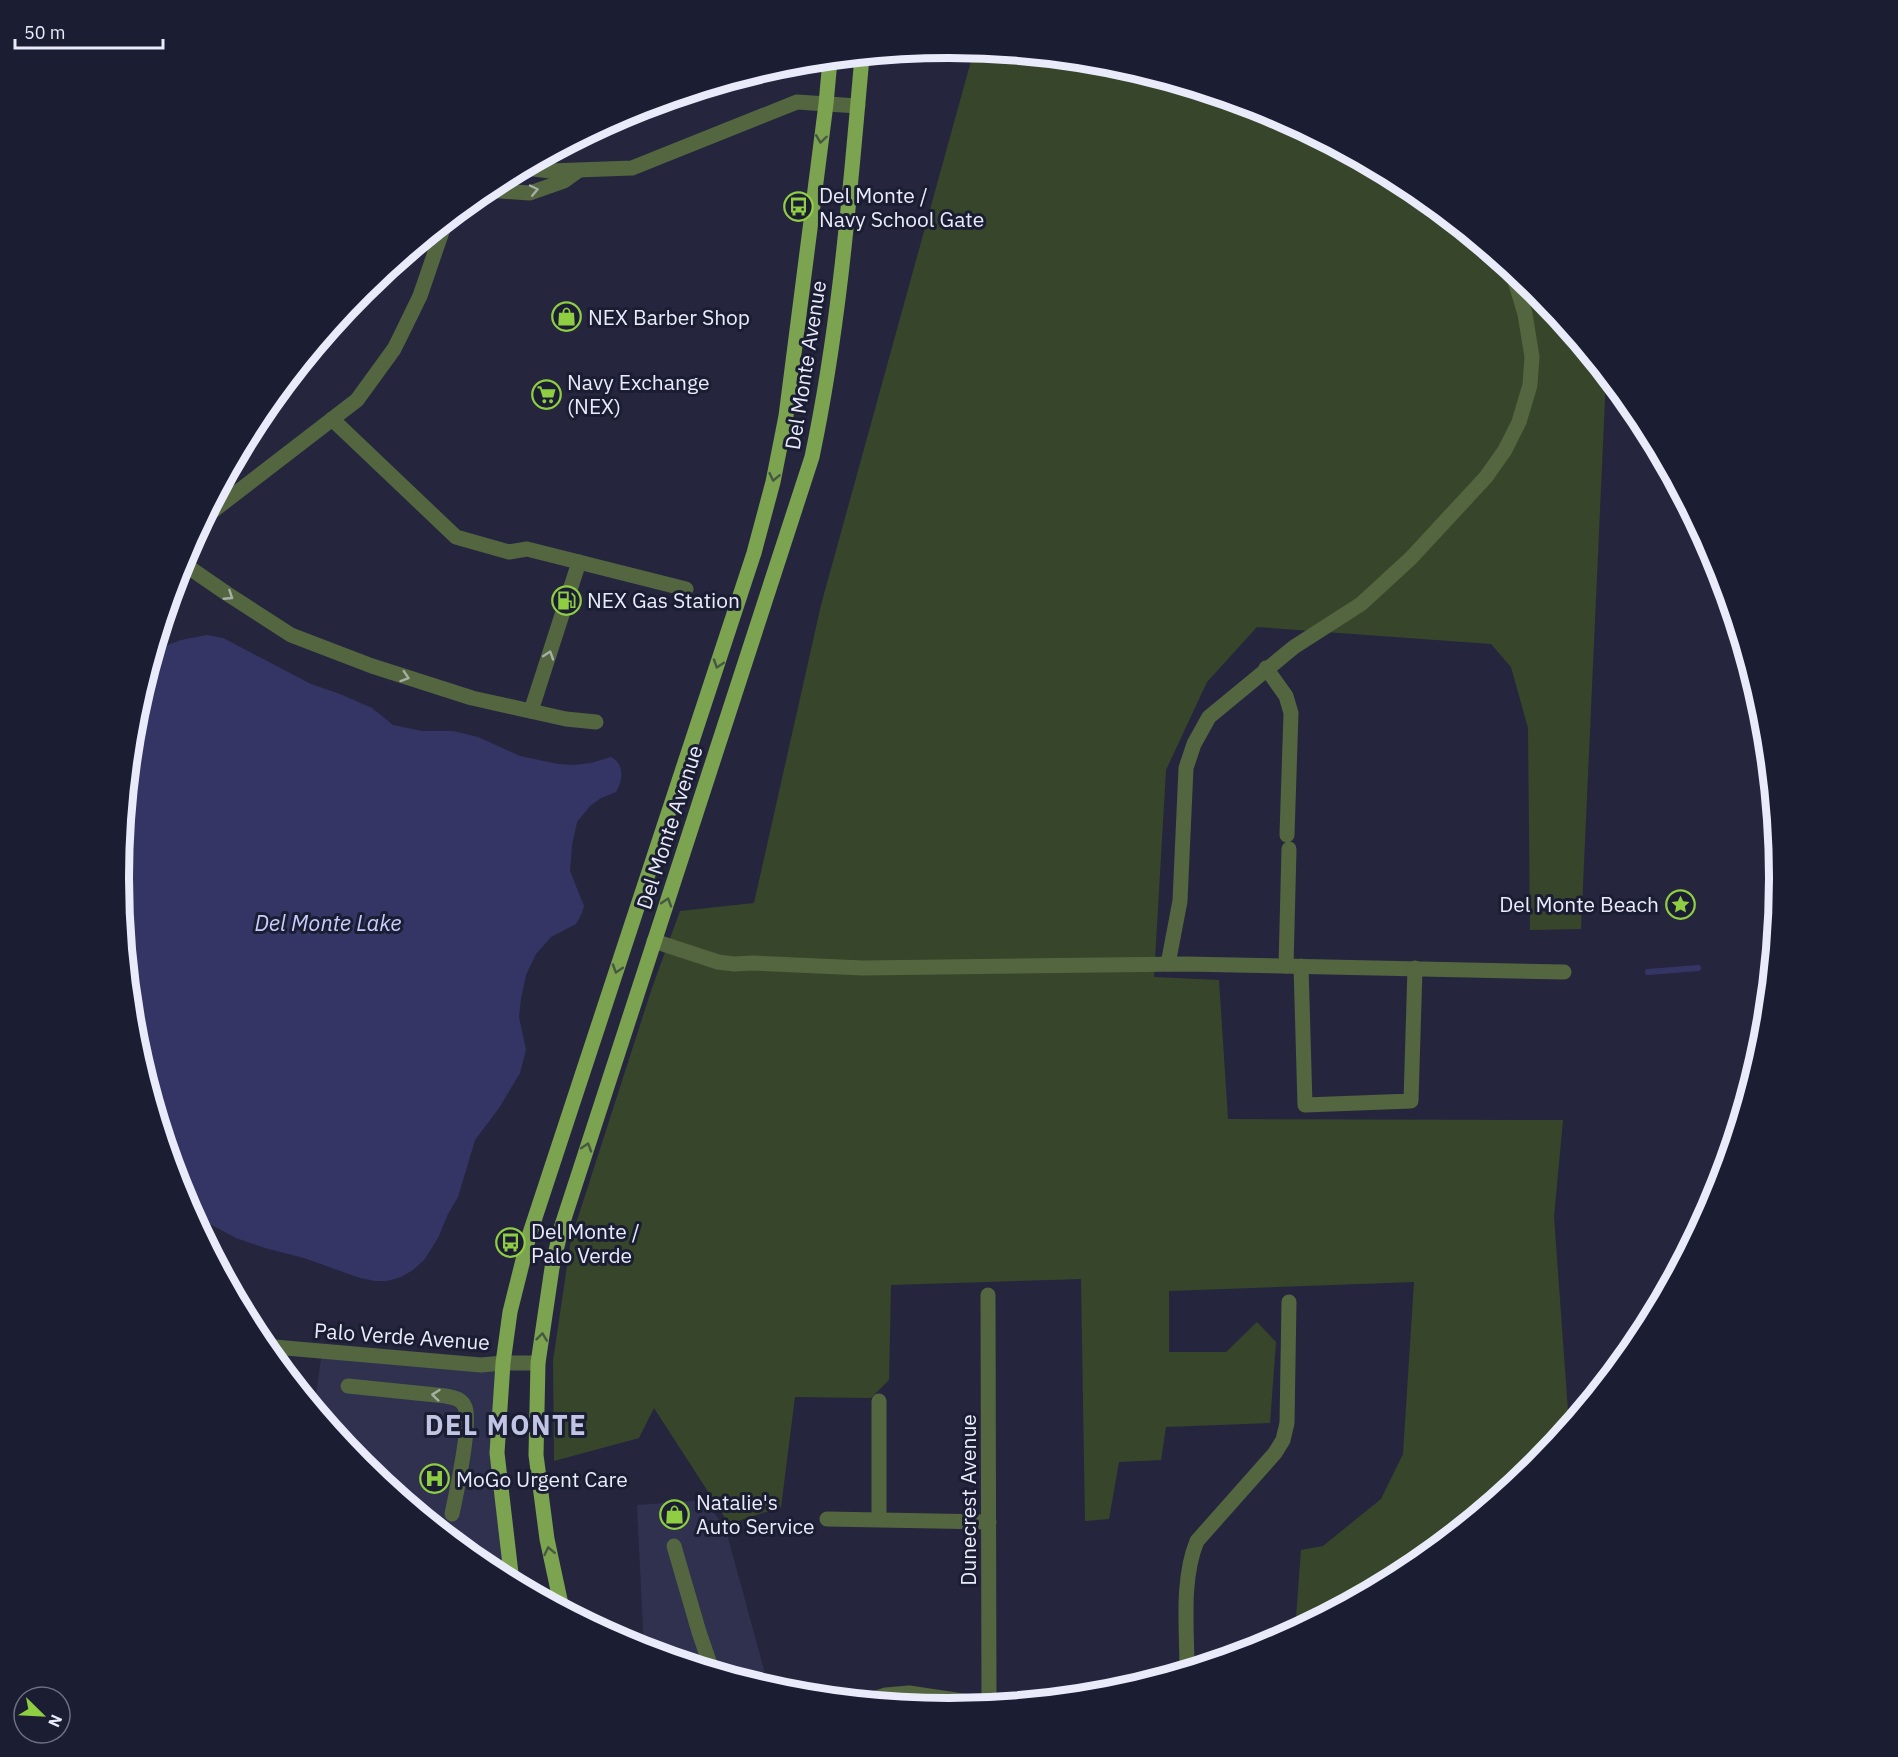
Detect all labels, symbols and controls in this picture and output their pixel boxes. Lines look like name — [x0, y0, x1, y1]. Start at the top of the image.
scale bar — [15, 12, 164, 50]
text: 50 m — [24, 21, 66, 44]
one-way arrow — [816, 134, 828, 143]
place label: Del Monte / Navy School Gate — [819, 181, 984, 233]
one-way arrow — [529, 184, 539, 197]
bus stop icon: Del Monte / Navy School Gate — [782, 191, 814, 223]
street label: Del Monte Avenue — [778, 278, 832, 452]
shop icon: NEX Barber Shop — [551, 301, 583, 333]
place label: NEX Barber Shop — [588, 303, 750, 331]
place label: Navy Exchange (NEX) — [567, 368, 709, 420]
supermarket icon: Navy Exchange (NEX) — [530, 378, 562, 410]
one-way arrow — [768, 472, 781, 482]
fuel station icon: NEX Gas Station — [550, 584, 582, 616]
place label: NEX Gas Station — [587, 586, 740, 614]
one-way arrow — [223, 588, 234, 599]
one-way arrow — [542, 650, 554, 661]
one-way arrow — [713, 658, 726, 669]
one-way arrow — [399, 669, 410, 682]
street label: Del Monte Avenue — [629, 741, 709, 913]
place icon: Del Monte Beach — [1664, 888, 1696, 920]
place label: Del Monte Beach — [1499, 890, 1659, 918]
one-way arrow — [659, 897, 672, 908]
water label: Del Monte Lake — [254, 908, 402, 937]
one-way arrow — [612, 963, 624, 974]
one-way arrow — [579, 1142, 592, 1153]
place label: Del Monte / Palo Verde — [531, 1217, 640, 1269]
bus stop icon: Del Monte / Palo Verde — [494, 1227, 526, 1259]
street label: Palo Verde Avenue — [313, 1316, 491, 1356]
one-way arrow — [535, 1332, 547, 1341]
one-way arrow — [431, 1389, 440, 1402]
district label: DEL MONTE — [425, 1407, 587, 1442]
street label: Dunecrest Avenue — [954, 1414, 982, 1586]
hospital icon: MoGo Urgent Care — [419, 1463, 451, 1495]
place label: MoGo Urgent Care — [456, 1465, 628, 1493]
place label: Natalie's Auto Service — [696, 1488, 815, 1540]
shop icon: Natalie's Auto Service — [659, 1498, 691, 1530]
one-way arrow — [544, 1547, 557, 1557]
north arrow — [12, 1685, 72, 1745]
text: N — [44, 1712, 67, 1730]

